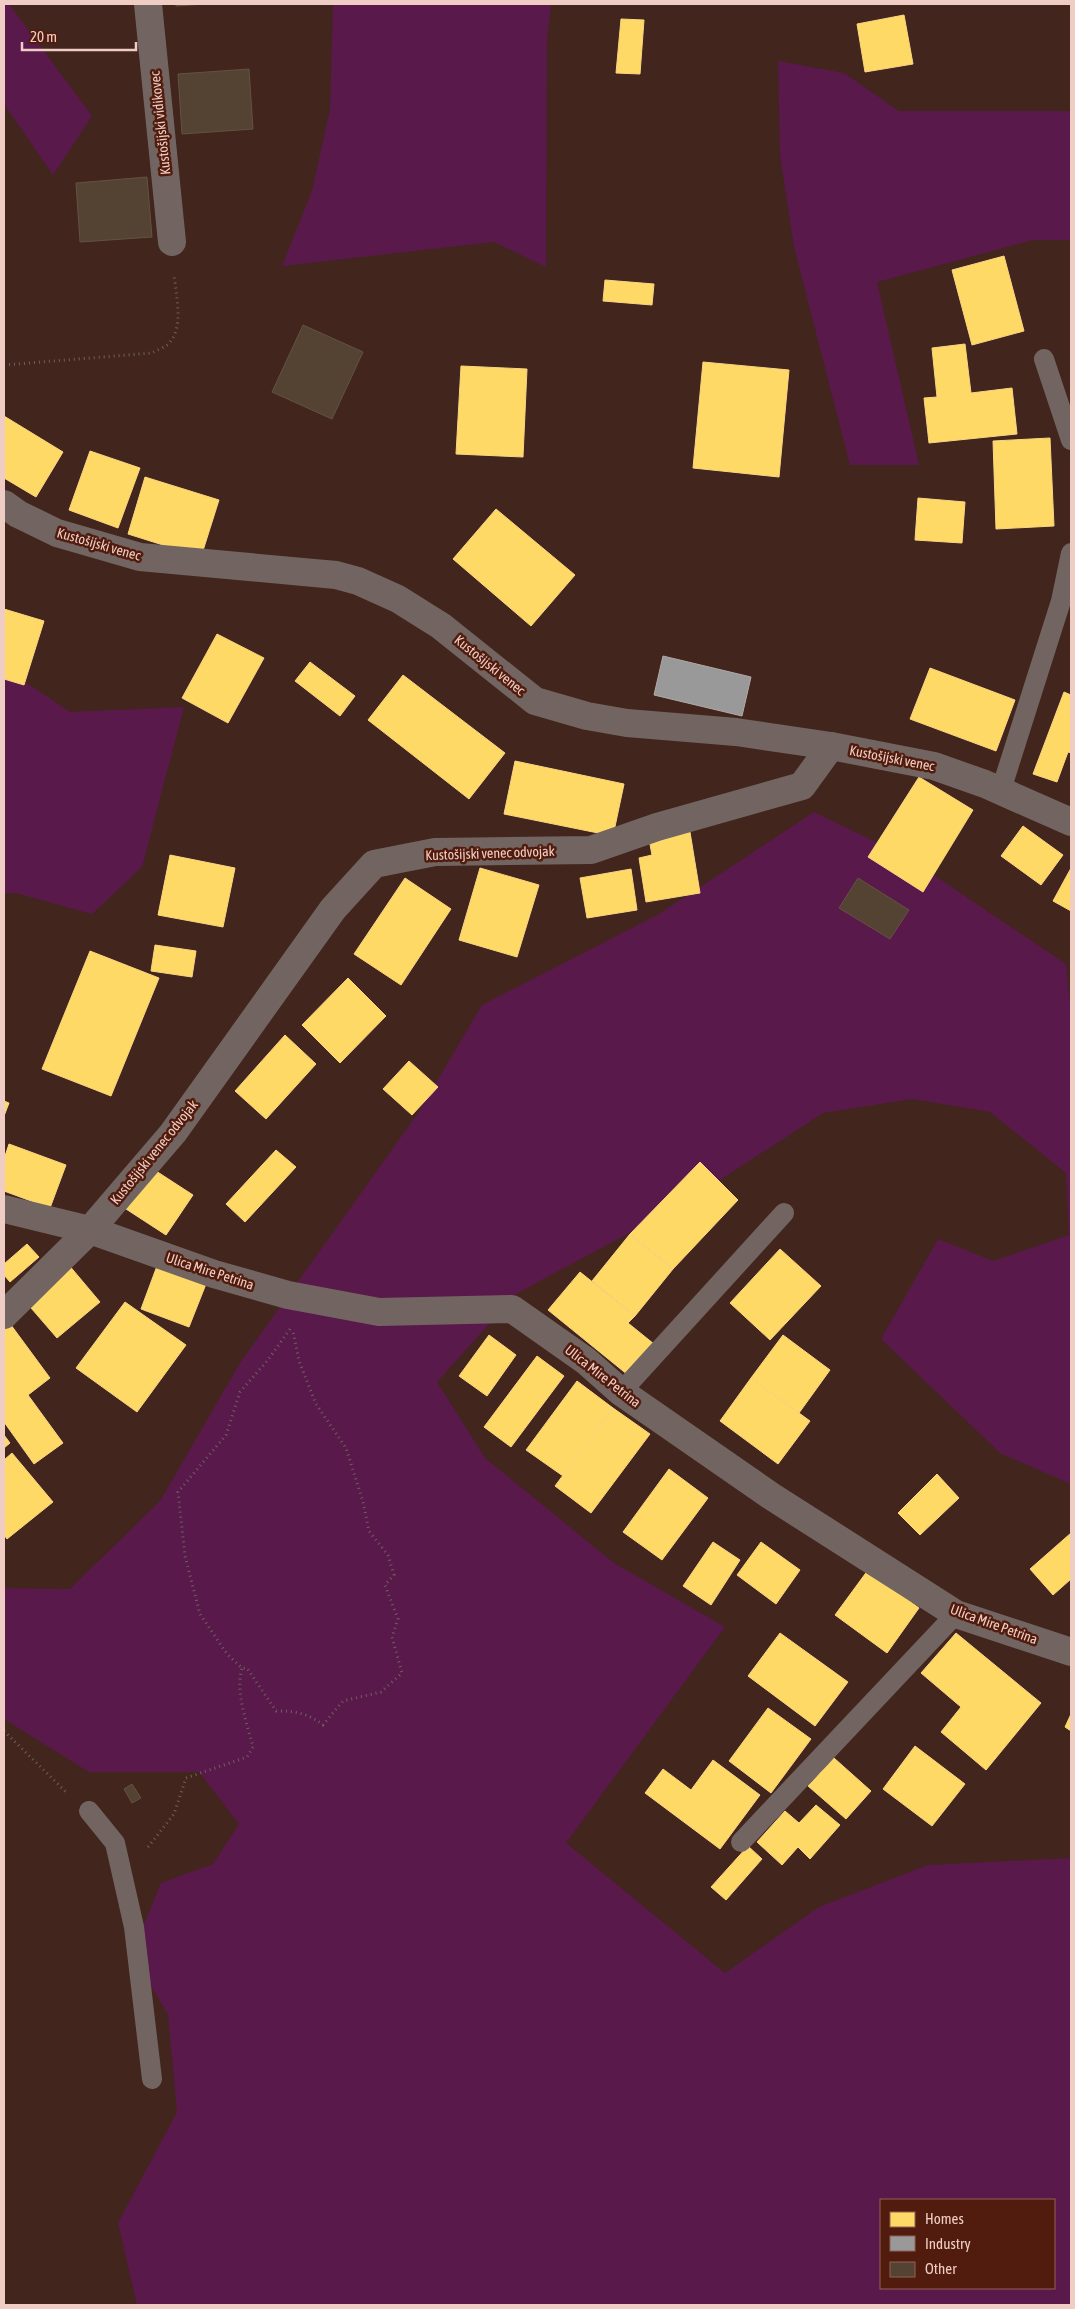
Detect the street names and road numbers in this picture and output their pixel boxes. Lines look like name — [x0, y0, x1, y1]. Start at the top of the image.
street label: Kustošijski vidikovec — [147, 69, 173, 176]
street label: Kustošijski venec — [55, 524, 143, 564]
street label: Kustošijski venec — [451, 632, 529, 699]
street label: Kustošijski venec — [848, 742, 937, 774]
street label: Kustošijski venec odvojak — [425, 843, 555, 863]
street label: Kustošijski venec odvojak — [107, 1097, 201, 1207]
street label: Ulica Mire Petrina — [164, 1249, 256, 1293]
street label: Ulica Mire Petrina — [562, 1342, 644, 1410]
street label: Ulica Mire Petrina — [948, 1601, 1040, 1647]

